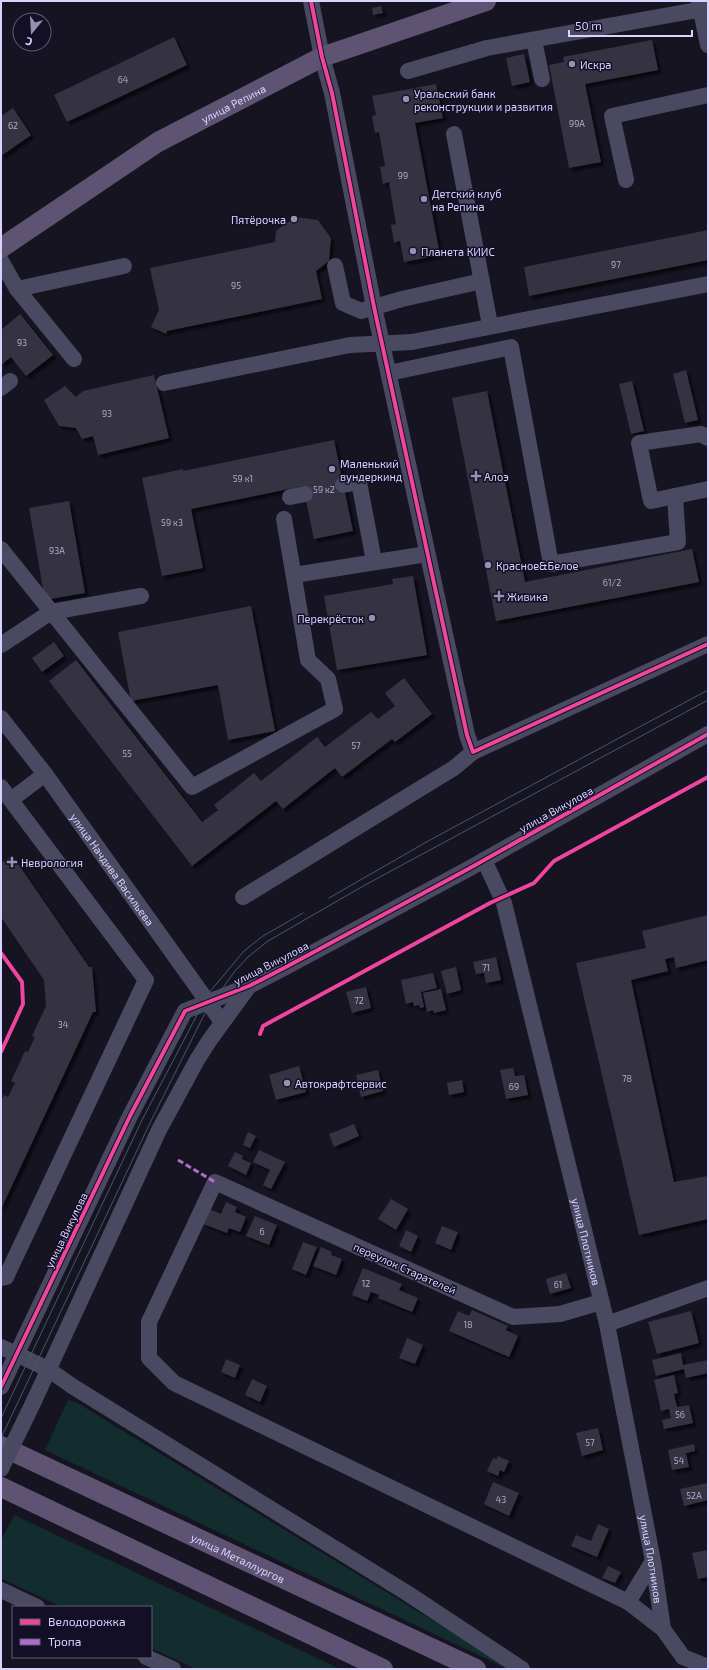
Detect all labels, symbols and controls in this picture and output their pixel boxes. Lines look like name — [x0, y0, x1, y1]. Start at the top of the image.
north arrow — [12, 12, 52, 52]
scale bar — [569, 12, 692, 38]
text: 50 m — [575, 18, 602, 32]
text: С — [23, 35, 34, 49]
place label: Искра — [580, 58, 611, 71]
marker: Искра — [567, 59, 577, 69]
house number: 64 — [118, 74, 129, 85]
street label: улица Репина — [199, 81, 268, 126]
place label: Уральский банк реконструкции и развития — [414, 87, 553, 114]
marker: Уральский банк реконструкции и развития — [401, 94, 411, 104]
house number: 99А — [569, 118, 585, 129]
house number: 62 — [8, 120, 18, 131]
house number: 99 — [398, 170, 408, 181]
place label: Детский клуб на Репина — [432, 187, 502, 213]
marker: Детский клуб на Репина — [419, 194, 429, 204]
place label: Пятёрочка — [231, 213, 286, 226]
marker: Пятёрочка — [289, 214, 299, 224]
place label: Планета КИИС — [421, 245, 495, 258]
marker: Планета КИИС — [408, 246, 418, 256]
house number: 97 — [611, 259, 621, 270]
house number: 95 — [231, 280, 241, 291]
house number: 93 — [17, 337, 27, 348]
house number: 93 — [102, 408, 112, 419]
place label: Маленький вундеркинд — [340, 457, 403, 484]
marker: Маленький вундеркинд — [327, 464, 337, 474]
place label: Алоэ — [484, 470, 509, 483]
marker: Алоэ — [471, 471, 481, 481]
house number: 59 к1 — [233, 473, 253, 484]
house number: 59 к2 — [313, 484, 335, 495]
house number: 59 к3 — [161, 517, 183, 528]
house number: 93А — [49, 545, 65, 556]
place label: Красное&Белое — [496, 559, 579, 572]
marker: Красное&Белое — [483, 560, 493, 570]
house number: 61/2 — [603, 577, 621, 588]
place label: Живика — [507, 590, 548, 603]
marker: Живика — [494, 591, 504, 601]
place label: Перекрёсток — [297, 612, 364, 625]
marker: Перекрёсток — [367, 613, 377, 623]
house number: 57 — [351, 740, 361, 751]
house number: 55 — [122, 748, 132, 759]
street label: улица Викулова — [517, 783, 596, 836]
street label: улица Начдива Васильева — [68, 810, 157, 928]
marker: Неврология — [6, 856, 18, 868]
place label: Неврология — [21, 856, 83, 869]
street label: улица Викулова — [231, 938, 311, 988]
house number: 71 — [482, 962, 490, 973]
house number: 72 — [354, 995, 364, 1006]
house number: 34 — [58, 1019, 69, 1030]
house number: 78 — [622, 1073, 632, 1084]
place label: Автокрафтсервис — [295, 1077, 387, 1090]
marker: Автокрафтсервис — [282, 1078, 292, 1088]
house number: 69 — [509, 1081, 519, 1092]
street label: улица Викулова — [42, 1190, 91, 1270]
street label: улица Плотников — [569, 1197, 604, 1287]
house number: 6 — [259, 1226, 265, 1237]
street label: переулок Старателей — [351, 1240, 458, 1297]
house number: 12 — [362, 1278, 370, 1289]
house number: 61 — [554, 1279, 562, 1290]
house number: 18 — [463, 1319, 473, 1330]
house number: 56 — [675, 1409, 685, 1420]
house number: 57 — [585, 1437, 595, 1448]
house number: 54 — [674, 1455, 685, 1466]
house number: 52А — [686, 1490, 702, 1501]
house number: 43 — [496, 1494, 506, 1505]
street label: улица Плотников — [637, 1514, 666, 1604]
street label: улица Металлургов — [189, 1530, 287, 1585]
legend — [12, 1606, 152, 1658]
text: Велодорожка — [48, 1614, 126, 1628]
text: Тропа — [48, 1634, 81, 1648]

